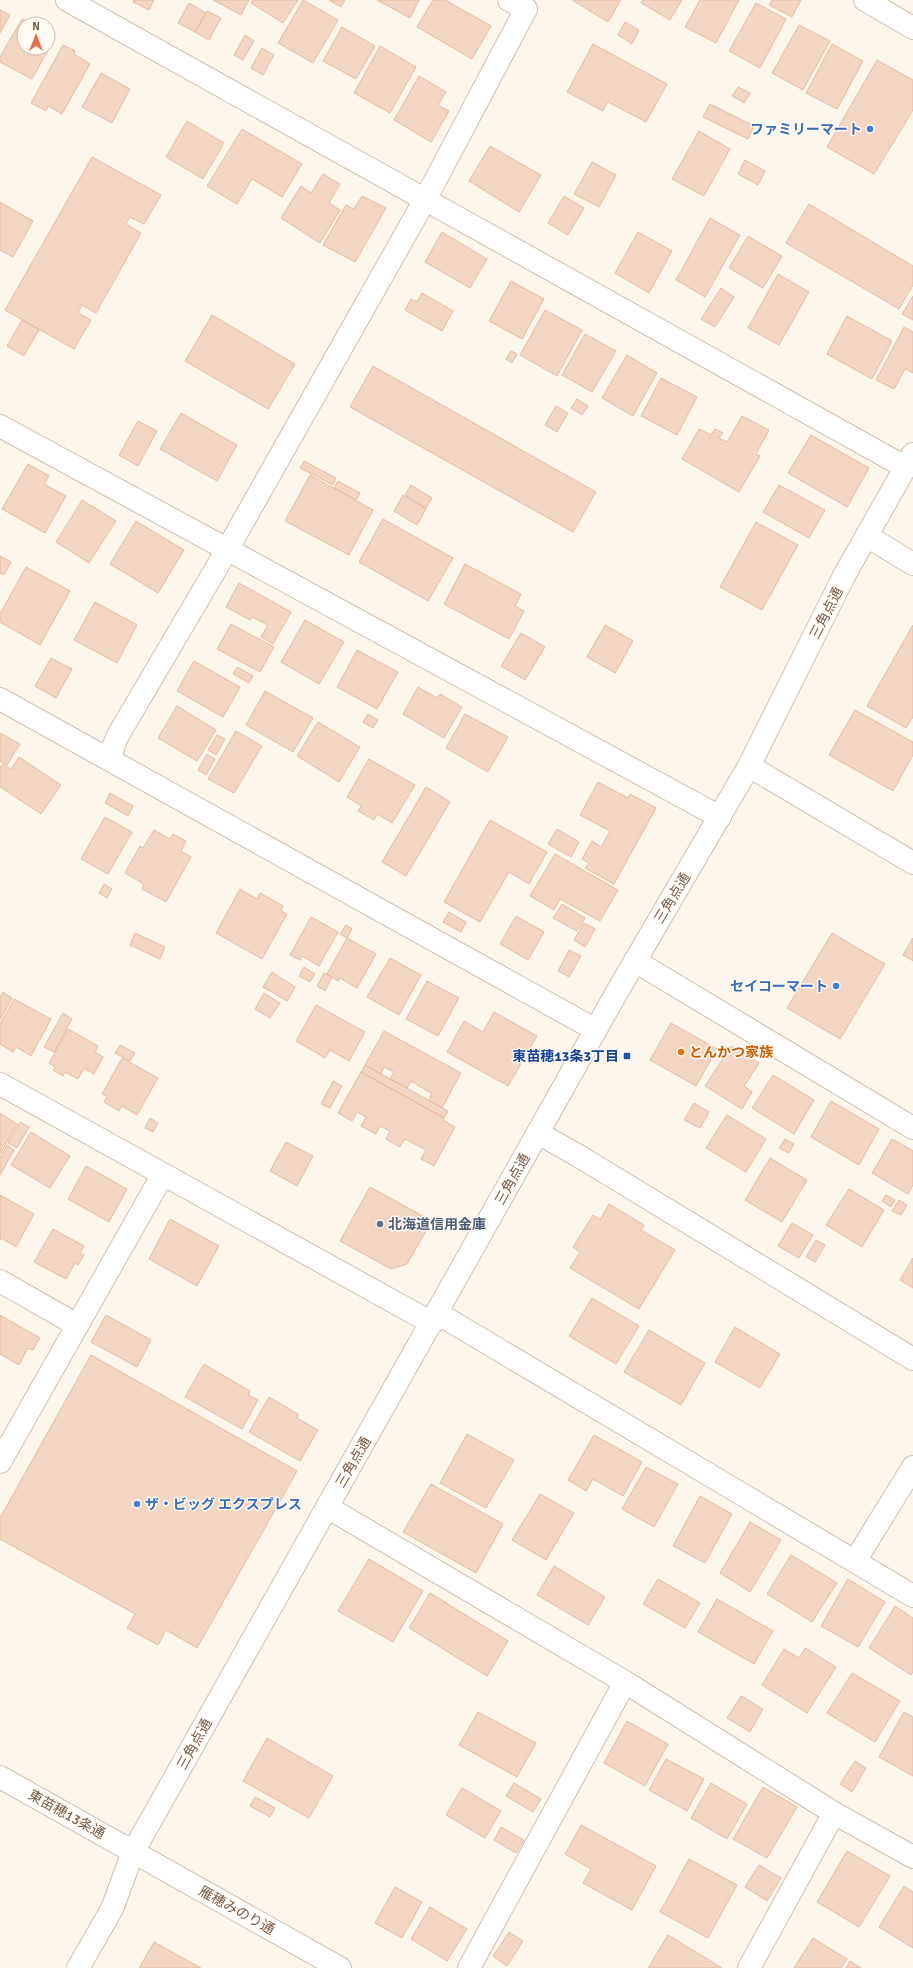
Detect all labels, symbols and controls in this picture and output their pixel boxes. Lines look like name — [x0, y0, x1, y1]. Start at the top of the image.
north arrow — [16, 16, 56, 56]
text: N — [32, 20, 40, 33]
place label: ファミリーマート — [750, 121, 862, 138]
marker: ファミリーマート — [865, 124, 875, 134]
street label: 三角点通 — [806, 584, 847, 642]
street label: 三角点通 — [651, 870, 694, 927]
place label: セイコーマート — [730, 978, 828, 995]
marker: セイコーマート — [831, 981, 841, 991]
place label: とんかつ家族 — [689, 1044, 774, 1061]
marker: とんかつ家族 — [676, 1047, 686, 1057]
place label: 東苗穂13条3丁目 — [512, 1048, 619, 1065]
marker: 東苗穂13条3丁目 — [622, 1051, 632, 1061]
street label: 三角点通 — [491, 1151, 533, 1208]
place label: 北海道信用金庫 — [388, 1216, 486, 1233]
marker: 北海道信用金庫 — [375, 1219, 385, 1229]
street label: 三角点通 — [332, 1434, 375, 1491]
place label: ザ・ビッグ エクスプレス — [145, 1496, 302, 1513]
marker: ザ・ビッグ エクスプレス — [132, 1499, 142, 1509]
street label: 三角点通 — [173, 1716, 215, 1773]
street label: 東苗穂13条通 — [25, 1786, 108, 1843]
street label: 雁穂みのり通 — [196, 1883, 278, 1938]

